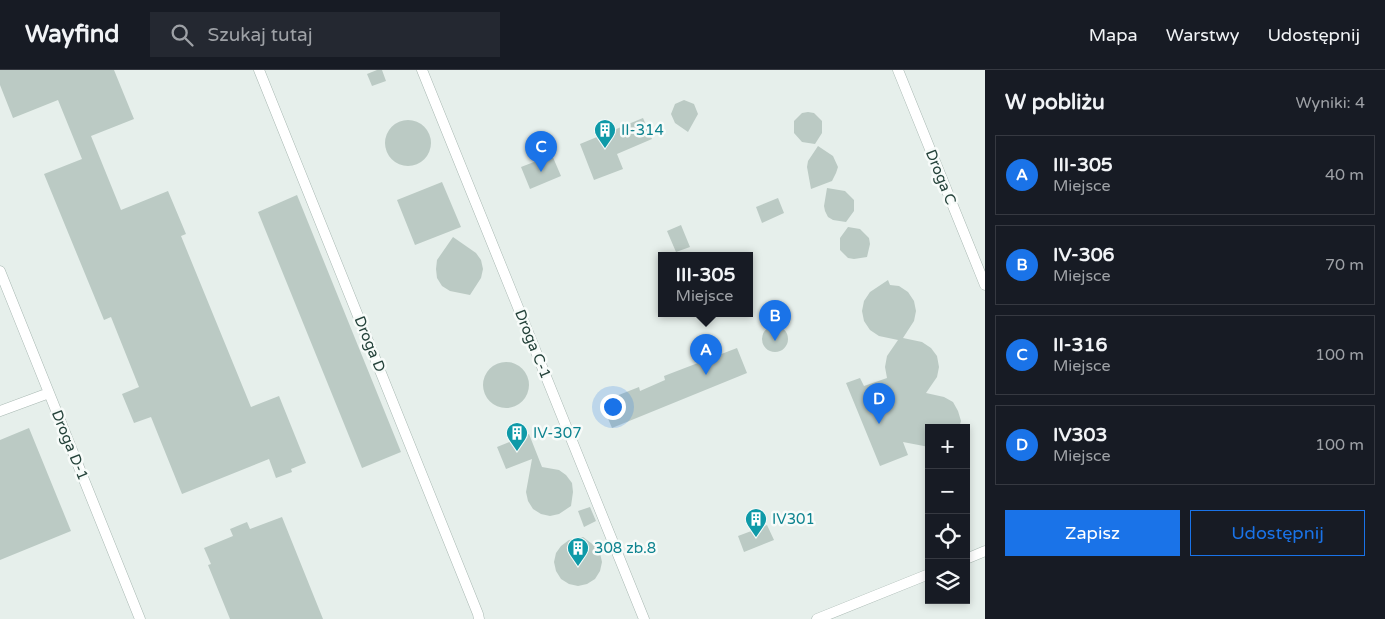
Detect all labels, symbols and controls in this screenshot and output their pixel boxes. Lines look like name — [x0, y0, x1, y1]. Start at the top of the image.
search box — [150, 12, 500, 57]
text: Wayfind — [25, 20, 120, 49]
icon: search — [168, 21, 196, 49]
text: Szukaj tutaj — [208, 24, 312, 46]
text: Mapa — [1089, 24, 1138, 46]
text: Warstwy — [1166, 24, 1239, 46]
text: Udostępnij — [1267, 24, 1360, 46]
text: W pobliżu — [1005, 90, 1105, 115]
text: Wyniki: 4 — [1296, 93, 1365, 113]
building icon: II-314 — [593, 118, 617, 149]
place label: II-314 — [621, 121, 664, 139]
pin: C — [525, 131, 557, 172]
street label: Droga C — [922, 147, 960, 207]
text: III-305 — [1053, 154, 1113, 176]
text: A — [1016, 165, 1028, 185]
text: 40 m — [1325, 165, 1364, 185]
text: Miejsce — [1053, 176, 1111, 196]
text: IV-306 — [1053, 244, 1115, 266]
popup — [658, 252, 753, 317]
text: B — [1016, 255, 1028, 275]
text: 70 m — [1325, 255, 1364, 275]
text: III-305 — [676, 264, 735, 286]
text: Miejsce — [1053, 266, 1111, 286]
text: Miejsce — [676, 286, 733, 306]
pin: B — [759, 300, 791, 341]
street label: Droga C-1 — [511, 307, 555, 381]
street label: Droga D — [351, 313, 389, 375]
pin: A — [690, 334, 722, 375]
text: II-316 — [1053, 334, 1107, 356]
text: C — [1016, 345, 1028, 365]
text: 100 m — [1315, 345, 1364, 365]
text: Miejsce — [1053, 356, 1111, 376]
pin: D — [863, 383, 895, 424]
your location — [600, 394, 626, 420]
street label: Droga D-1 — [48, 407, 92, 483]
building icon: IV-307 — [505, 421, 529, 452]
place label: IV-307 — [533, 424, 582, 442]
map controls — [925, 424, 970, 604]
button: + — [925, 424, 970, 469]
text: IV303 — [1053, 424, 1107, 446]
text: D — [1016, 435, 1028, 455]
text: 100 m — [1315, 435, 1364, 455]
text: Miejsce — [1053, 446, 1111, 466]
button: − — [925, 469, 970, 514]
building icon: IV301 — [744, 507, 768, 538]
place label: IV301 — [772, 510, 815, 528]
button: Zapisz — [1005, 510, 1180, 556]
button: Udostępnij — [1190, 510, 1365, 556]
button: locate — [925, 514, 970, 559]
building icon: 308 zb.8 — [566, 536, 590, 567]
place label: 308 zb.8 — [594, 539, 656, 557]
button: layers — [925, 559, 970, 604]

